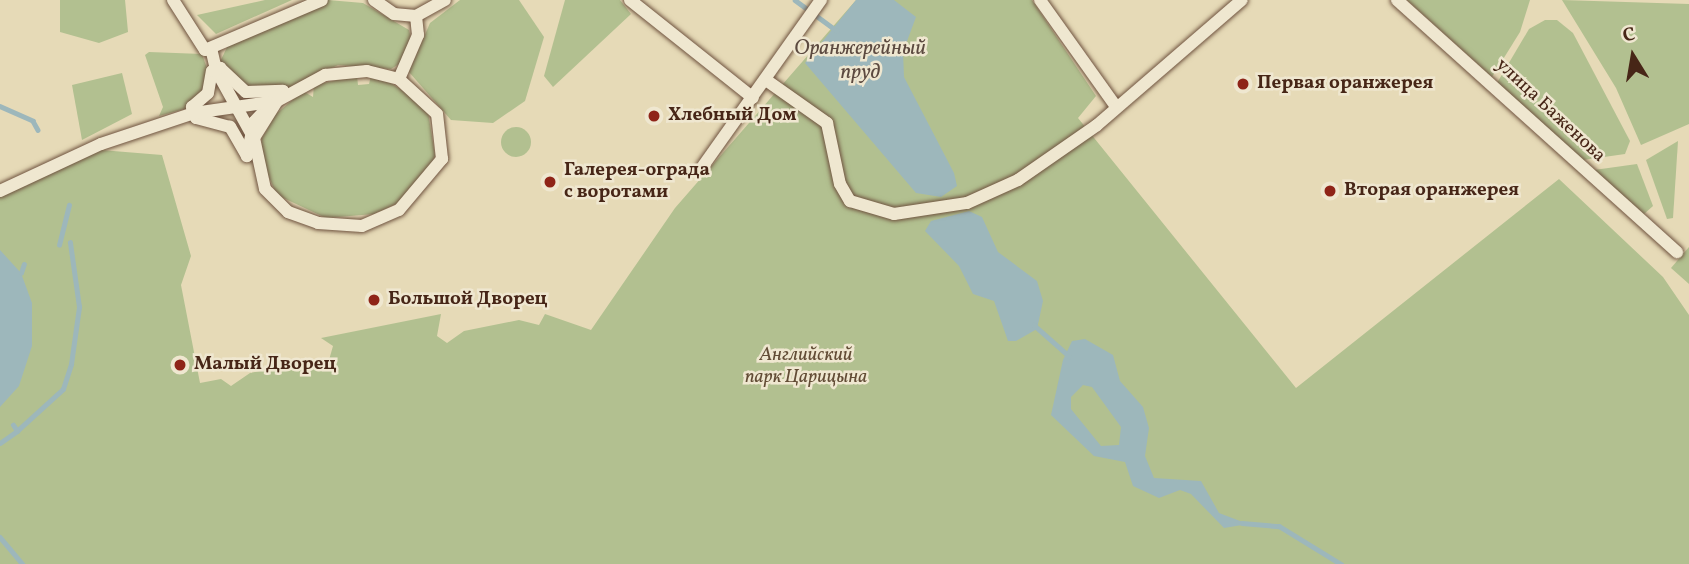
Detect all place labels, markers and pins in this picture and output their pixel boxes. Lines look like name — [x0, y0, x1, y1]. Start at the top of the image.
place label: Первая оранжерея — [1257, 73, 1433, 95]
marker: Первая оранжерея — [1235, 76, 1251, 92]
place label: Хлебный Дом — [668, 105, 796, 127]
marker: Хлебный Дом — [646, 108, 662, 124]
place label: Галерея-ограда с воротами — [564, 160, 710, 204]
marker: Галерея-ограда с воротами — [542, 174, 558, 190]
place label: Вторая оранжерея — [1344, 180, 1519, 202]
marker: Вторая оранжерея — [1322, 183, 1338, 199]
place label: Большой Дворец — [388, 289, 548, 311]
marker: Большой Дворец — [366, 292, 382, 308]
place label: Малый Дворец — [194, 354, 336, 376]
marker: Малый Дворец — [172, 357, 188, 373]

